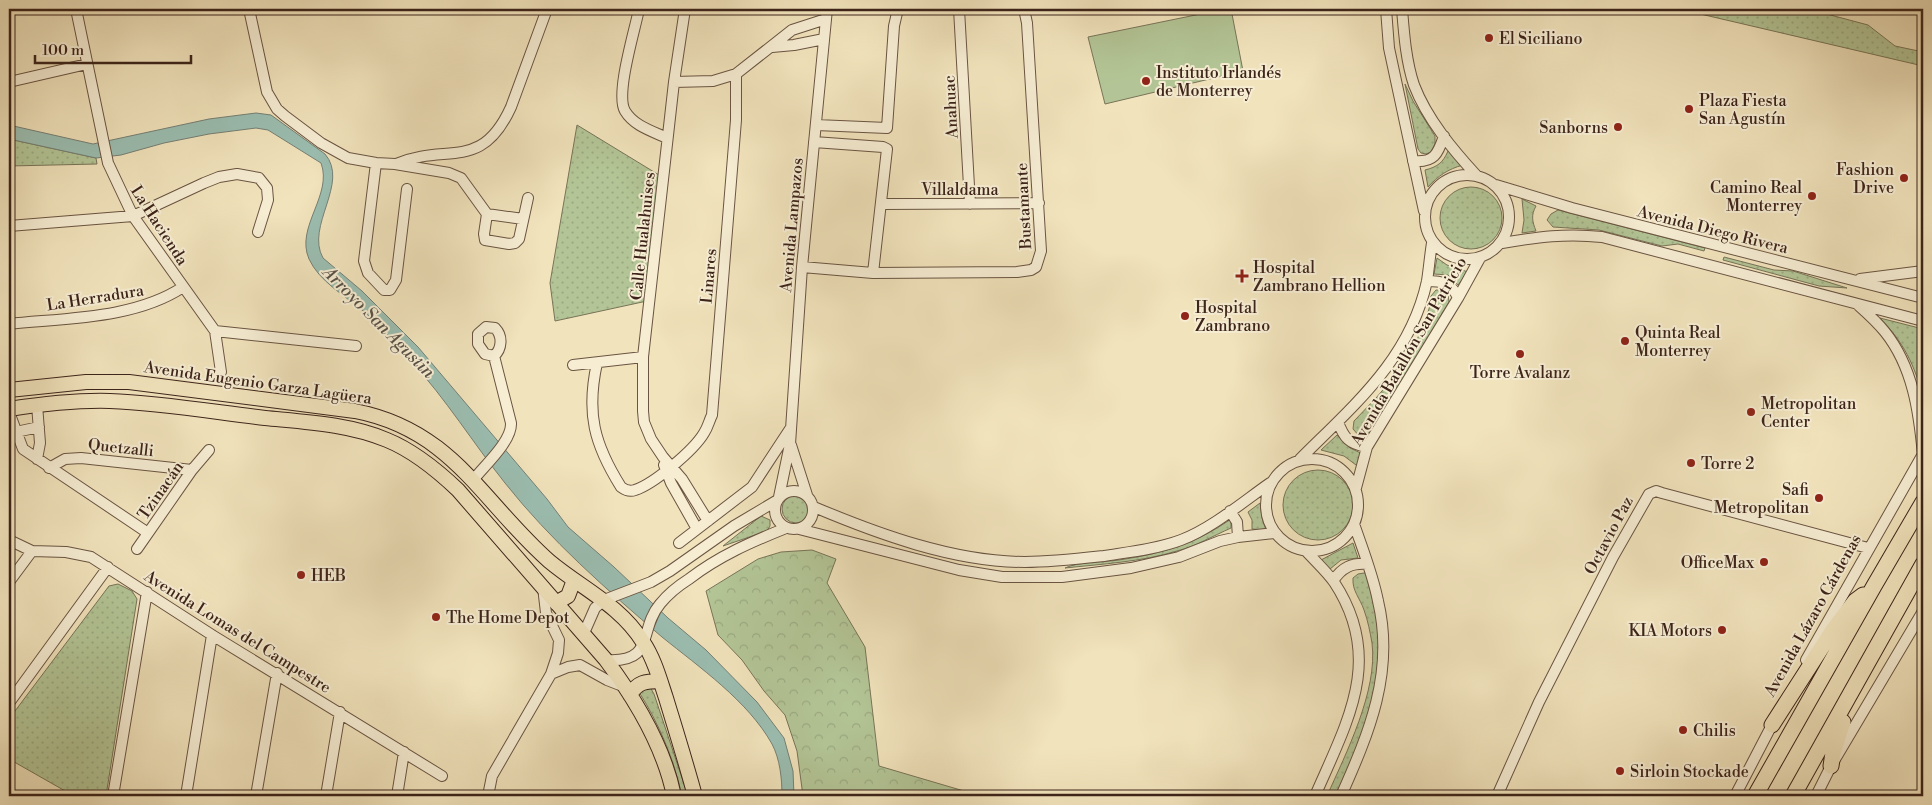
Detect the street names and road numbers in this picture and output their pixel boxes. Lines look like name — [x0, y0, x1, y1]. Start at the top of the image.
street label: Anahuac — [939, 75, 963, 140]
street label: Avenida Lampazos — [776, 157, 808, 294]
street label: Bustamante — [1012, 162, 1036, 251]
street label: Calle Hualahuises — [626, 171, 660, 301]
street label: Villaldama — [920, 180, 1000, 200]
street label: La Hacienda — [126, 182, 193, 270]
street label: Avenida Diego Rivera — [1634, 201, 1791, 259]
street label: Linares — [697, 248, 721, 305]
street label: Avenida Batallón San Patricio — [1346, 253, 1471, 450]
street label: La Herradura — [45, 280, 146, 316]
street label: Avenida Eugenio Garza Lagüera — [142, 357, 374, 409]
street label: Quetzalli — [87, 435, 155, 461]
street label: Tzinacán — [133, 457, 188, 524]
street label: Octavio Paz — [1580, 493, 1638, 578]
street label: Avenida Lázaro Cárdenas — [1759, 531, 1866, 701]
street label: Avenida Lomas del Campestre — [140, 565, 335, 698]

